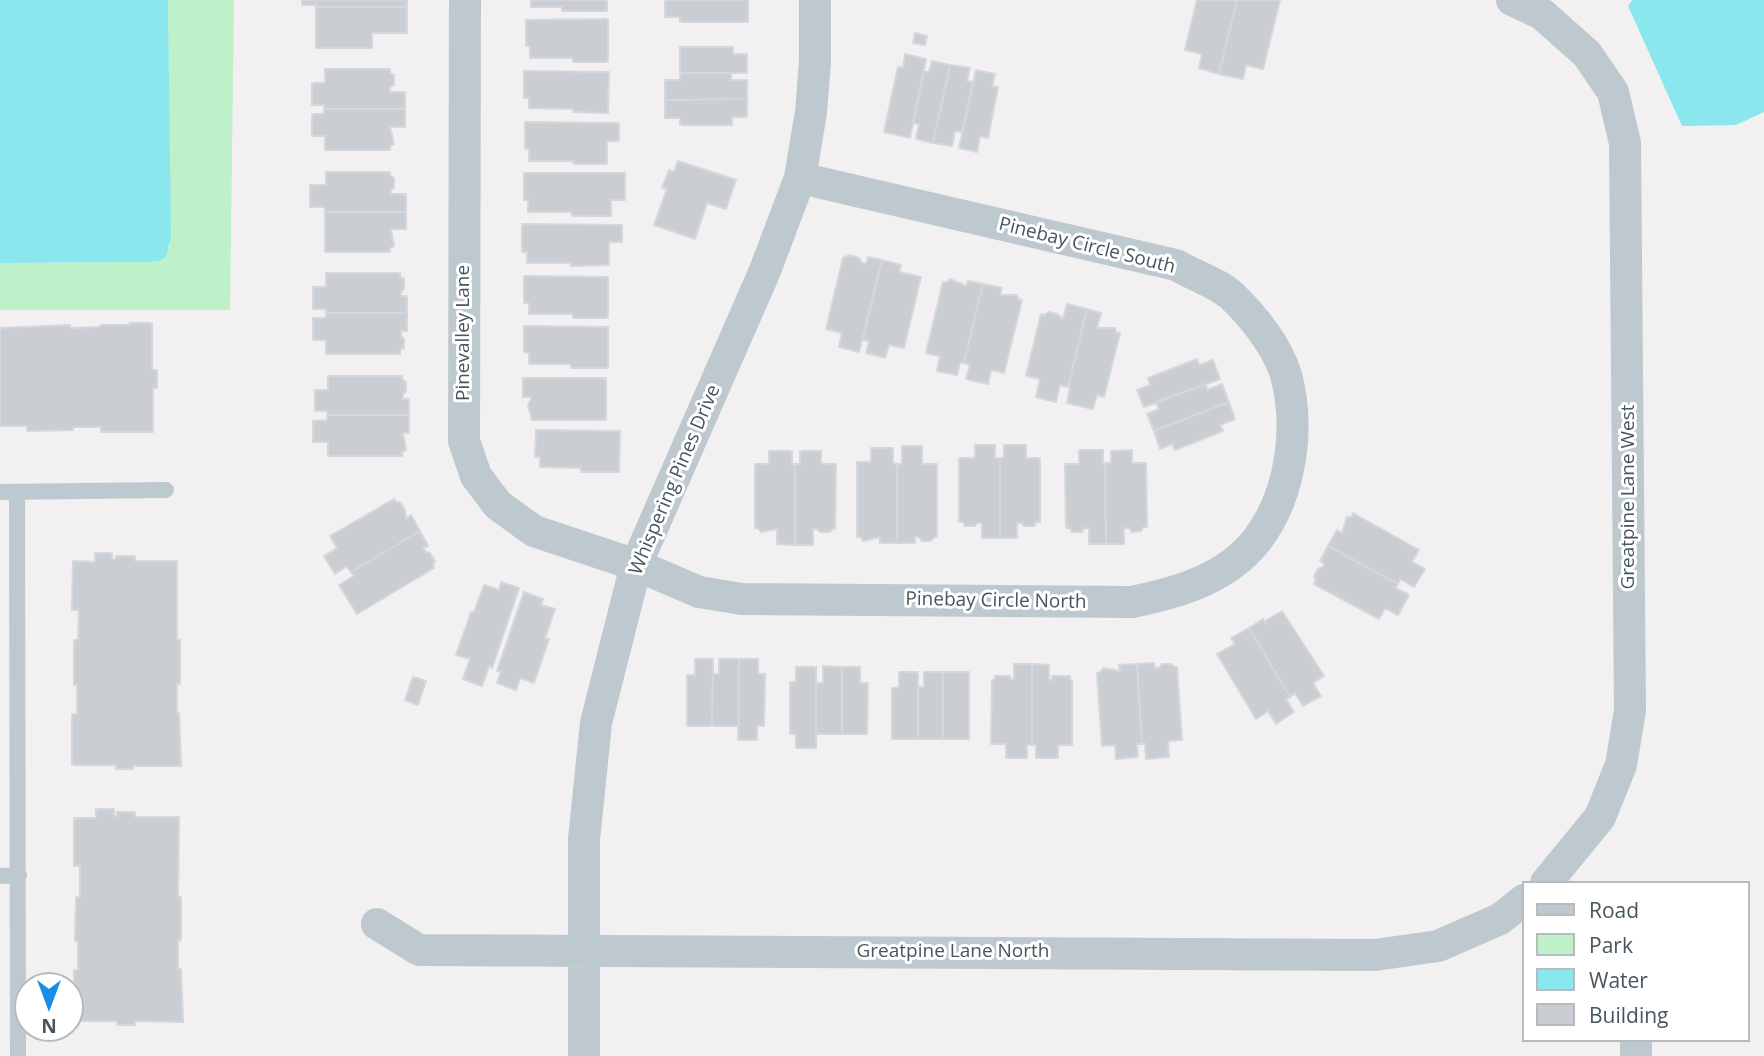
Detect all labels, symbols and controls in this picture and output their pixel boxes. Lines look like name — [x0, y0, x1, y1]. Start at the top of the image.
street label: Pinebay Circle South — [996, 213, 1178, 279]
street label: Pinevalley Lane — [453, 265, 475, 401]
street label: Whispering Pines Drive — [625, 382, 725, 578]
street label: Greatpine Lane West — [1618, 404, 1640, 590]
street label: Pinebay Circle North — [905, 588, 1087, 614]
legend — [1522, 881, 1750, 1042]
text: Road — [1589, 896, 1639, 924]
text: Park — [1589, 931, 1633, 959]
street label: Greatpine Lane North — [857, 941, 1049, 963]
text: Water — [1589, 966, 1648, 994]
north arrow — [14, 972, 84, 1042]
text: Building — [1589, 1001, 1668, 1029]
text: N — [41, 1013, 57, 1039]

